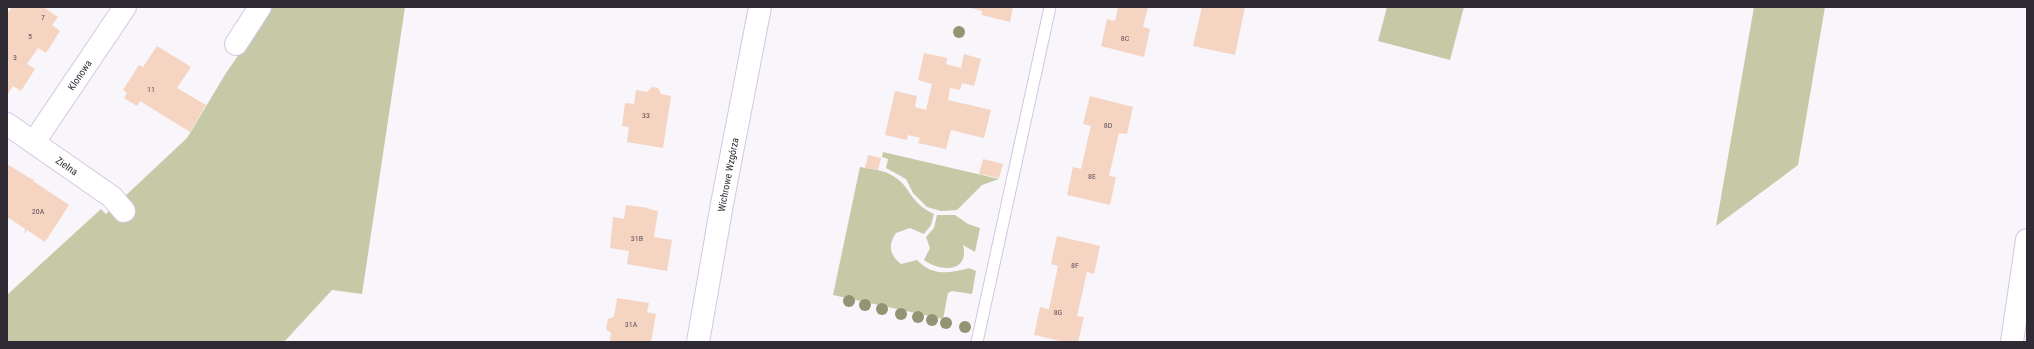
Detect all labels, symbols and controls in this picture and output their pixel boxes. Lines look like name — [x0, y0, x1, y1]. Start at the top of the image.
house number: 7 — [41, 13, 45, 22]
house number: 5 — [28, 32, 32, 41]
house number: 8C — [1121, 34, 1130, 43]
house number: 3 — [13, 53, 17, 62]
street label: Klonowa — [65, 58, 93, 92]
house number: 11 — [147, 85, 155, 94]
house number: 33 — [642, 111, 650, 120]
house number: 8D — [1104, 121, 1113, 130]
street label: Wichrowe Wzgórza — [715, 137, 740, 212]
street label: Zielna — [54, 154, 80, 177]
house number: 8E — [1088, 172, 1096, 181]
house number: 20A — [32, 207, 45, 216]
house number: 31B — [631, 234, 643, 243]
house number: 8F — [1071, 261, 1079, 270]
house number: 8G — [1054, 308, 1063, 317]
house number: 31A — [625, 320, 638, 329]

